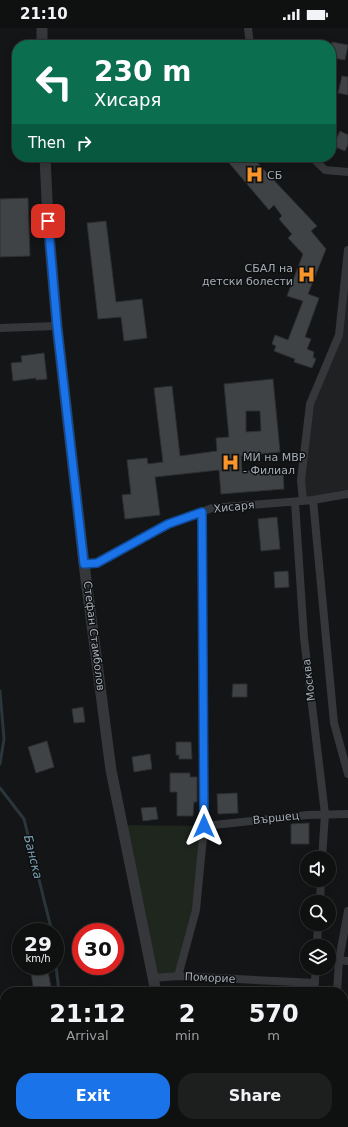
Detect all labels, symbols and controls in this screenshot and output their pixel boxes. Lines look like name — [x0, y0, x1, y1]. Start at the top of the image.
text: 21:10 — [20, 5, 68, 23]
text: 230 m — [94, 55, 191, 88]
icon: left — [28, 56, 80, 108]
text: Хисаря — [94, 89, 161, 110]
icon: right — [73, 132, 95, 154]
text: Then — [28, 134, 65, 152]
hospital icon: СБ — [244, 165, 264, 185]
place label: СБ — [267, 169, 282, 182]
pin — [31, 204, 65, 238]
icon: arrive — [37, 210, 59, 232]
place label: СБАЛ на детски болести — [202, 262, 293, 288]
hospital icon: СБАЛ на детски болести — [296, 264, 316, 284]
place label: МИ на МВР - Филиал — [243, 451, 306, 477]
hospital icon: МИ на МВР - Филиал — [220, 453, 240, 473]
street label: Хисаря — [213, 498, 255, 516]
street label: Стефан Стамболов — [81, 580, 107, 692]
street label: Москва — [300, 658, 318, 702]
position arrow — [183, 805, 225, 847]
street label: Вършец — [252, 809, 300, 827]
water label: Банска — [21, 834, 45, 880]
map controls — [300, 851, 336, 975]
button: sound — [300, 851, 336, 887]
button: search — [300, 895, 336, 931]
speed limit sign: 30 — [72, 923, 124, 975]
text: 29 — [24, 932, 52, 956]
button: layers — [300, 939, 336, 975]
text: km/h — [25, 953, 51, 964]
street label: Поморие — [184, 970, 236, 986]
text: 21:12 — [49, 1000, 126, 1028]
text: 2 — [179, 1000, 195, 1028]
text: 570 — [249, 1000, 299, 1028]
text: Arrival — [66, 1028, 109, 1043]
text: min — [175, 1028, 199, 1043]
text: m — [267, 1028, 280, 1043]
button: Exit — [16, 1073, 170, 1119]
button: Share — [178, 1073, 332, 1119]

